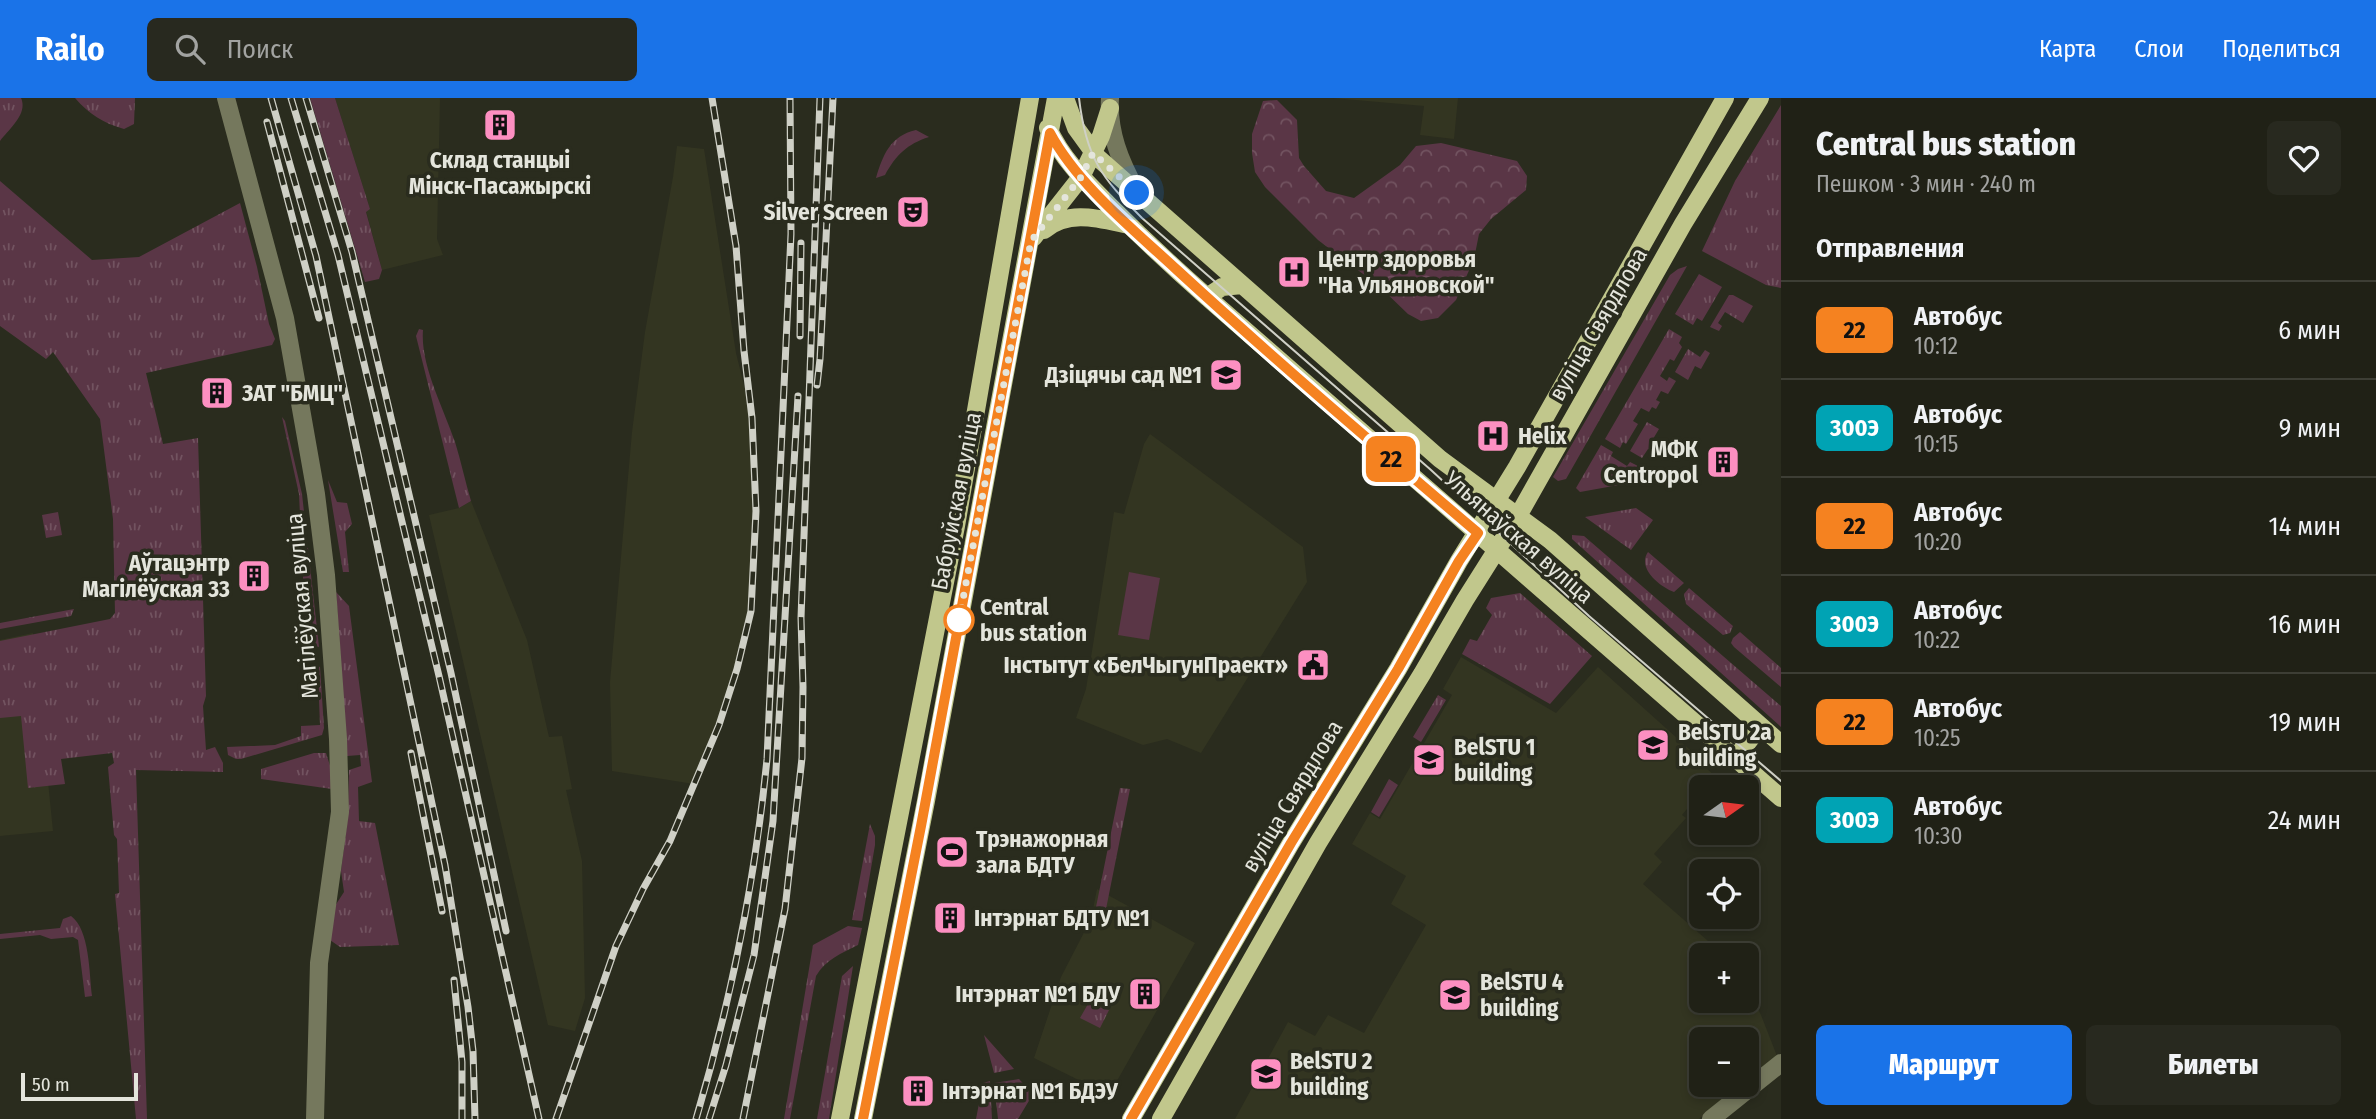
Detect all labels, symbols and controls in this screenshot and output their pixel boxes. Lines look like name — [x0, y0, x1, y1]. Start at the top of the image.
search box — [147, 18, 637, 81]
text: Railo — [35, 29, 105, 69]
icon: search — [171, 30, 209, 68]
text: Поиск — [227, 34, 293, 65]
text: Карта — [2039, 35, 2096, 63]
text: Слои — [2134, 35, 2184, 63]
text: Поделиться — [2222, 35, 2341, 63]
building icon: Склад станцыі Мінск-Пасажырскі — [481, 106, 519, 144]
button: heart — [2267, 121, 2341, 195]
text: Central bus station — [1816, 124, 2076, 164]
place label: Склад станцыі Мінск-Пасажырскі — [409, 146, 591, 200]
text: Пешком · 3 мин · 240 m — [1816, 170, 2036, 198]
your location — [1119, 175, 1154, 210]
theatre icon: Silver Screen — [894, 193, 932, 231]
place label: Silver Screen — [763, 198, 888, 226]
text: Отправления — [1816, 233, 1965, 264]
street label: вуліца Свярдлова — [1543, 242, 1653, 406]
place label: Центр здоровья "На Ульяновской" — [1318, 245, 1495, 299]
hospital icon: Центр здоровья "На Ульяновской" — [1275, 253, 1313, 291]
text: Автобус — [1914, 301, 2002, 332]
text: 6 мин — [2278, 315, 2341, 346]
text: 22 — [1843, 316, 1866, 344]
text: 10:12 — [1914, 332, 1958, 360]
school or university icon: Дзіцячы сад №1 — [1207, 356, 1245, 394]
place label: Дзіцячы сад №1 — [1044, 361, 1202, 389]
building icon: ЗАТ "БМЦ" — [198, 374, 236, 412]
place label: ЗАТ "БМЦ" — [241, 379, 343, 407]
text: Автобус — [1914, 399, 2002, 430]
street label: Бабруйская вуліца — [925, 410, 987, 592]
text: 9 мин — [2279, 413, 2341, 444]
text: 300Э — [1830, 414, 1879, 442]
hospital icon: Helix — [1474, 417, 1512, 455]
place label: Helix — [1518, 422, 1568, 450]
text: 10:15 — [1914, 430, 1958, 458]
place label: МФК Centropol — [1603, 435, 1699, 489]
line badge: 22 — [1360, 436, 1422, 482]
building icon: МФК Centropol — [1704, 443, 1742, 481]
text: 22 — [1380, 445, 1402, 473]
street label: Ульянаўская вуліца — [1438, 464, 1599, 609]
text: Автобус — [1914, 497, 2002, 528]
text: 14 мин — [2269, 511, 2341, 542]
street label: Магілёўская вуліца — [280, 512, 324, 700]
text: 22 — [1843, 512, 1866, 540]
text: 10:20 — [1914, 528, 1962, 556]
place label: Аўтацэнтр Магілёўская 33 — [82, 549, 230, 603]
building icon: Аўтацэнтр Магілёўская 33 — [235, 557, 273, 595]
place label: Central bus station — [980, 593, 1087, 647]
text: Автобус — [1914, 595, 2002, 626]
marker: Central bus station — [944, 605, 974, 635]
text: 16 мин — [2268, 609, 2341, 640]
text: 300Э — [1830, 610, 1879, 638]
text: 10:22 — [1914, 626, 1960, 654]
public building icon: Інстытут «БелЧыгунПраект» — [1294, 646, 1332, 684]
place label: Інстытут «БелЧыгунПраект» — [1004, 651, 1288, 679]
text: Автобус — [1914, 693, 2002, 724]
text: 19 мин — [2268, 707, 2341, 738]
text: 22 — [1843, 708, 1866, 736]
street label: вуліца Свярдлова — [1236, 715, 1348, 877]
place label: BelSTU 2a building — [1678, 718, 1772, 772]
text: 10:25 — [1914, 724, 1961, 752]
school or university icon: BelSTU 2a building — [1634, 726, 1672, 764]
place label: BelSTU 1 building — [1454, 733, 1536, 787]
school or university icon: BelSTU 1 building — [1410, 741, 1448, 779]
north arrow — [1689, 775, 1759, 845]
map controls — [1689, 775, 1759, 1097]
text: Автобус — [1914, 791, 2002, 822]
text: 24 мин — [2268, 805, 2341, 836]
text: 300Э — [1830, 806, 1879, 834]
text: 10:30 — [1914, 822, 1962, 850]
place label: Трэнажорная зала БДТУ — [976, 825, 1108, 879]
sports icon: Трэнажорная зала БДТУ — [933, 833, 971, 871]
button: locate — [1689, 859, 1759, 929]
building icon: Інтэрнат БДТУ №1 — [931, 899, 969, 937]
place label: Інтэрнат БДТУ №1 — [974, 904, 1150, 932]
button: + — [1689, 943, 1759, 1013]
place label: BelSTU 4 building — [1480, 968, 1564, 1022]
building icon: Інтэрнат №1 БДУ — [1126, 975, 1164, 1013]
school or university icon: BelSTU 4 building — [1436, 976, 1474, 1014]
place label: Інтэрнат №1 БДУ — [955, 980, 1121, 1008]
button: Маршрут — [1816, 1025, 2072, 1105]
button: Билеты — [2086, 1025, 2341, 1105]
button: − — [1689, 1027, 1759, 1097]
place label: BelSTU 2 building — [1290, 1047, 1373, 1101]
school or university icon: BelSTU 2 building — [1247, 1055, 1285, 1093]
scale bar — [21, 1070, 138, 1102]
building icon: Інтэрнат №1 БДЭУ — [899, 1072, 937, 1110]
text: 50 m — [32, 1073, 70, 1096]
place label: Інтэрнат №1 БДЭУ — [942, 1077, 1119, 1105]

